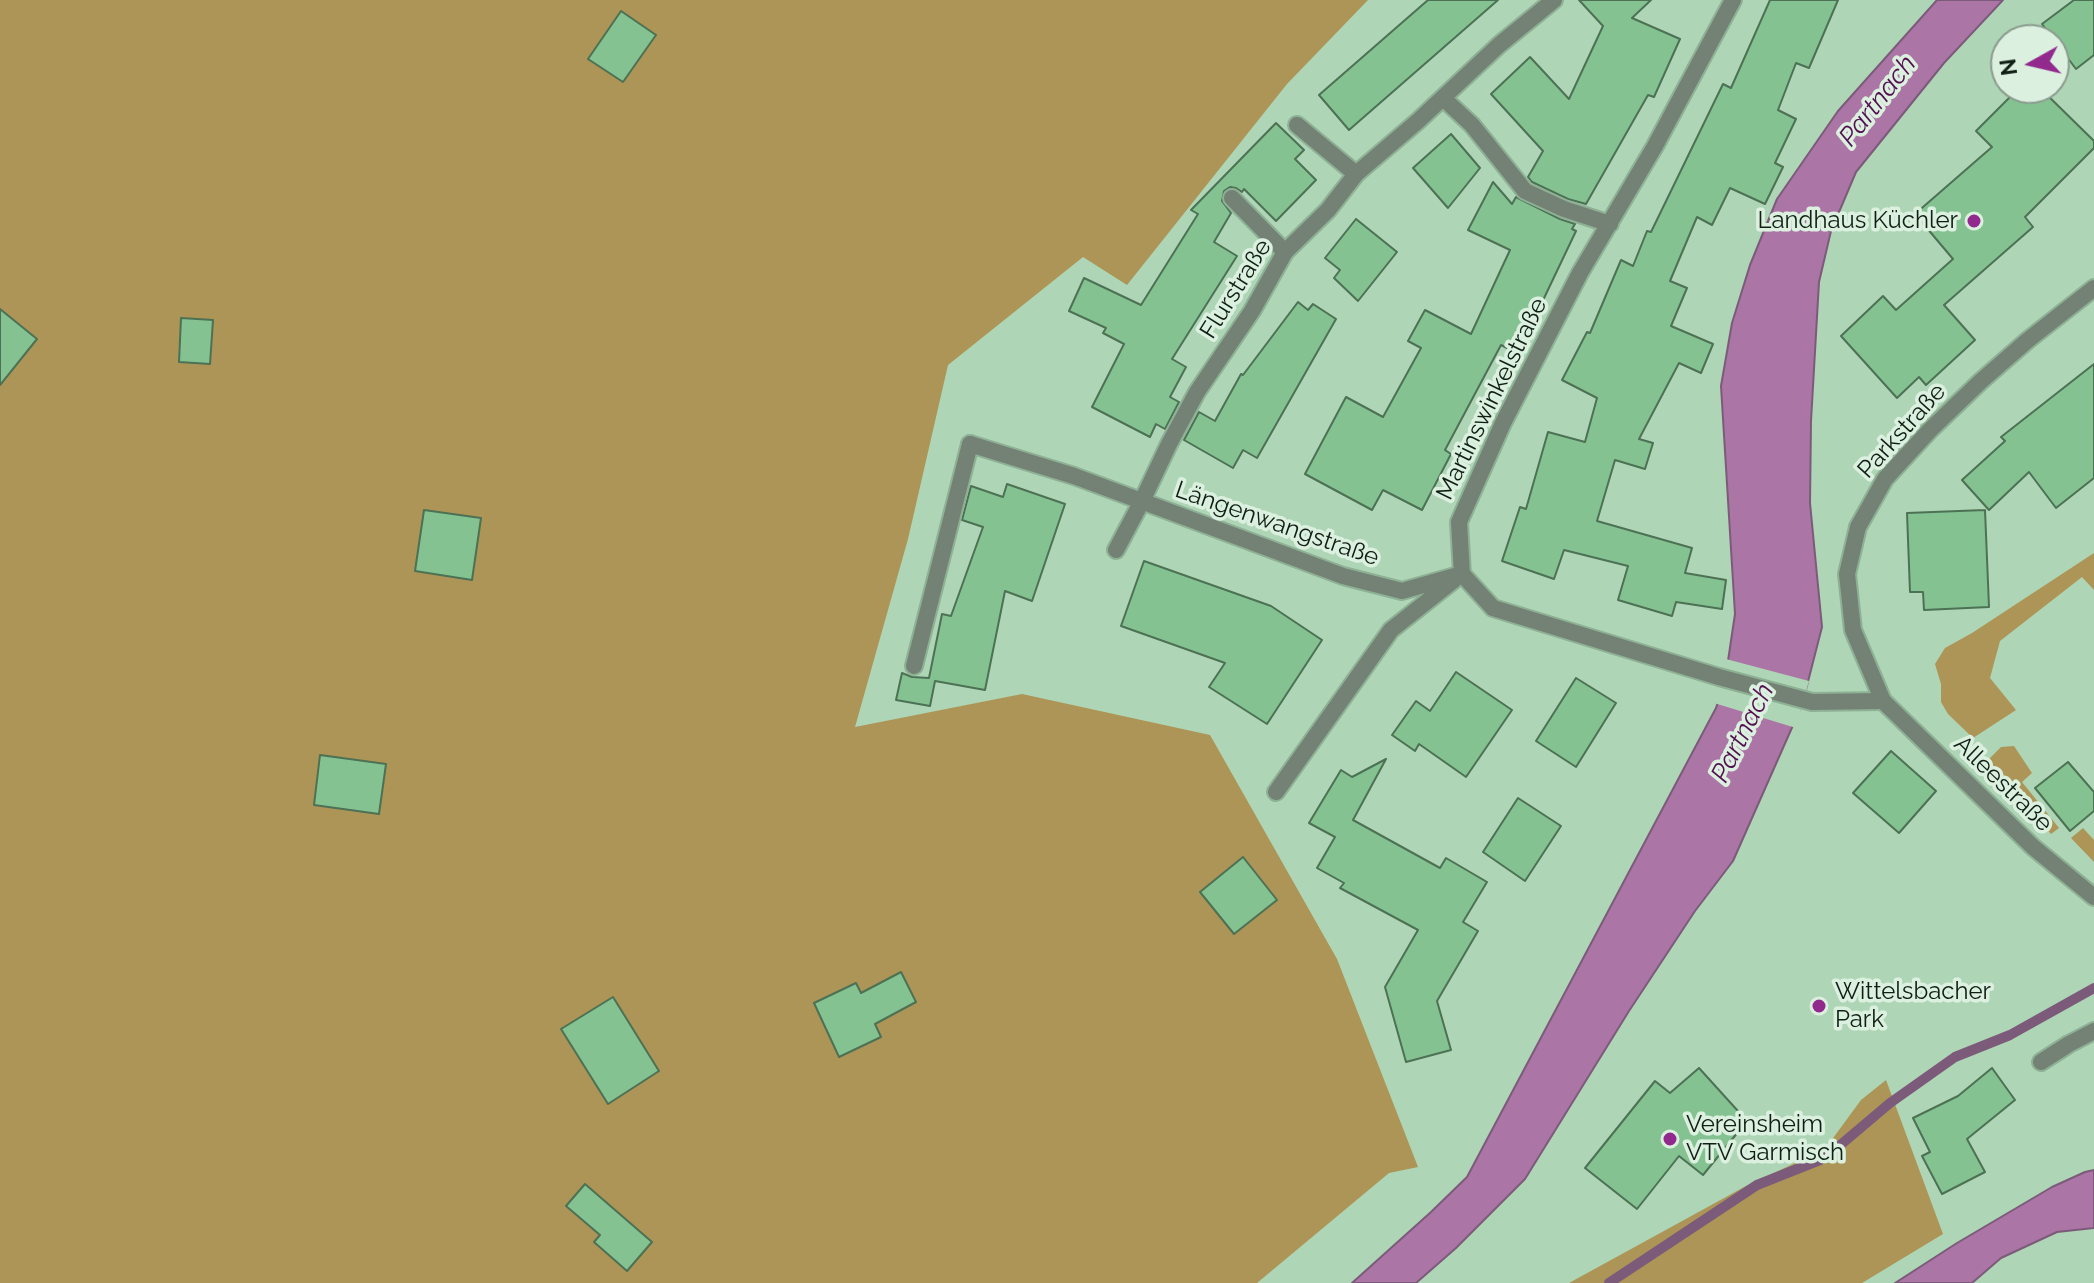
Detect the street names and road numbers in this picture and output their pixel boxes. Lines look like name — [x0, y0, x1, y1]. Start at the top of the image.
street label: Flurstraße — [1194, 234, 1278, 344]
street label: Martinswinkelstraße — [1431, 293, 1553, 505]
street label: Parkstraße — [1852, 378, 1952, 484]
street label: Längenwangstraße — [1172, 476, 1382, 572]
street label: Alleestraße — [1948, 730, 2058, 838]

